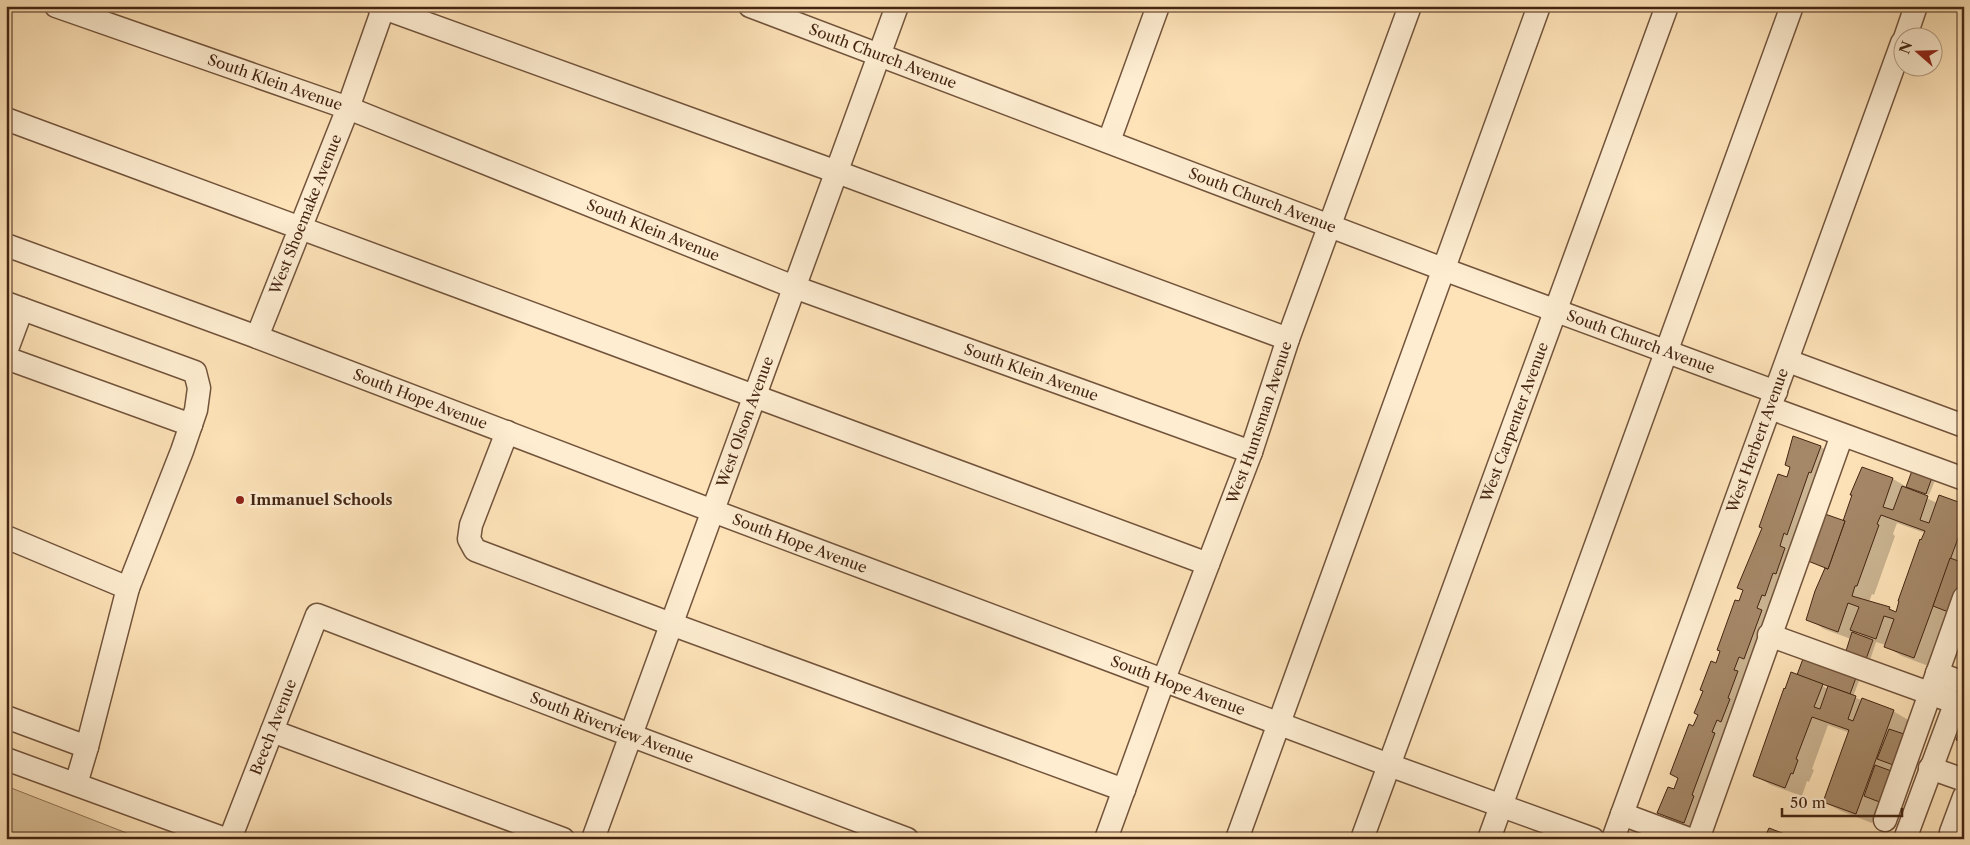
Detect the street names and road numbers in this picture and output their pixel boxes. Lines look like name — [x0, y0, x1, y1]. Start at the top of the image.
street label: South Church Avenue — [806, 19, 959, 93]
street label: South Klein Avenue — [205, 50, 345, 114]
street label: West Shoemake Avenue — [265, 131, 346, 298]
street label: South Church Avenue — [1186, 163, 1339, 237]
street label: South Klein Avenue — [584, 195, 722, 265]
street label: South Church Avenue — [1564, 306, 1718, 378]
street label: South Klein Avenue — [962, 339, 1101, 405]
street label: West Huntsman Avenue — [1222, 339, 1296, 507]
street label: West Carpenter Avenue — [1476, 339, 1552, 505]
street label: West Olson Avenue — [712, 354, 777, 491]
street label: South Hope Avenue — [351, 365, 490, 433]
street label: West Herbert Avenue — [1722, 365, 1792, 516]
street label: South Hope Avenue — [730, 509, 870, 577]
street label: South Hope Avenue — [1108, 651, 1248, 719]
street label: Beech Avenue — [246, 676, 300, 778]
street label: South Riverview Avenue — [528, 688, 696, 767]

